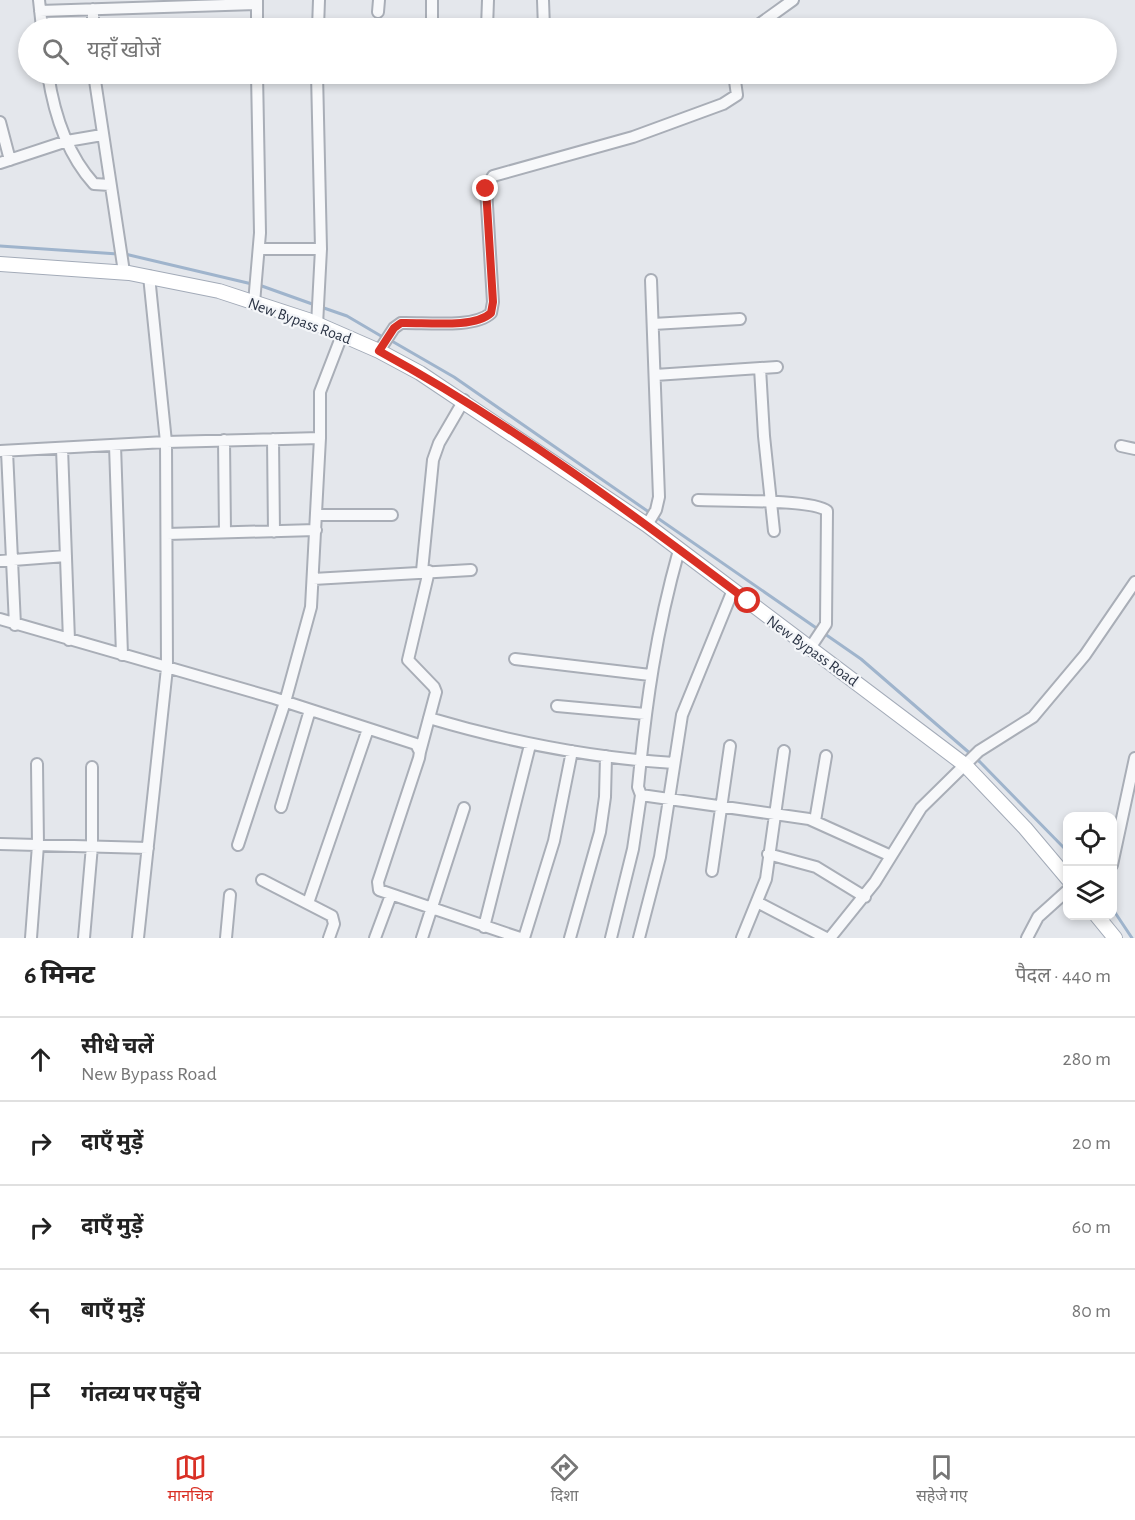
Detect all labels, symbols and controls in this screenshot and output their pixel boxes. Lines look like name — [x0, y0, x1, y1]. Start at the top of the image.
search box — [18, 18, 1117, 84]
icon: search — [39, 35, 72, 68]
text: यहाँ खोजें — [87, 39, 161, 61]
route end — [472, 175, 498, 201]
street label: New Bypass Road — [246, 295, 353, 348]
route start — [734, 587, 760, 613]
street label: New Bypass Road — [763, 612, 861, 690]
map controls — [1063, 812, 1117, 920]
button: locate — [1063, 812, 1117, 866]
button: layers — [1063, 866, 1117, 920]
text: 6 मिनट — [24, 962, 95, 988]
text: पैदल · 440 m — [1015, 966, 1111, 986]
text: सीधे चलें — [81, 1035, 154, 1057]
icon: ahead — [24, 1043, 57, 1076]
text: 280 m — [1063, 1049, 1111, 1069]
text: New Bypass Road — [81, 1064, 217, 1084]
icon: right — [24, 1127, 57, 1160]
text: दाएँ मुड़ें — [81, 1131, 143, 1153]
text: 20 m — [1072, 1133, 1111, 1153]
icon: right — [24, 1211, 57, 1244]
text: दाएँ मुड़ें — [81, 1215, 143, 1237]
text: 60 m — [1072, 1217, 1111, 1237]
icon: left — [24, 1295, 57, 1328]
text: बाएँ मुड़ें — [81, 1299, 145, 1321]
text: 80 m — [1072, 1301, 1111, 1321]
icon: arrive — [24, 1379, 57, 1412]
text: गंतव्य पर पहुँचे — [81, 1383, 201, 1405]
tab: मानचित्र — [167, 1451, 213, 1508]
tab: दिशा — [548, 1451, 581, 1508]
tab: सहेजे गए — [916, 1451, 968, 1508]

